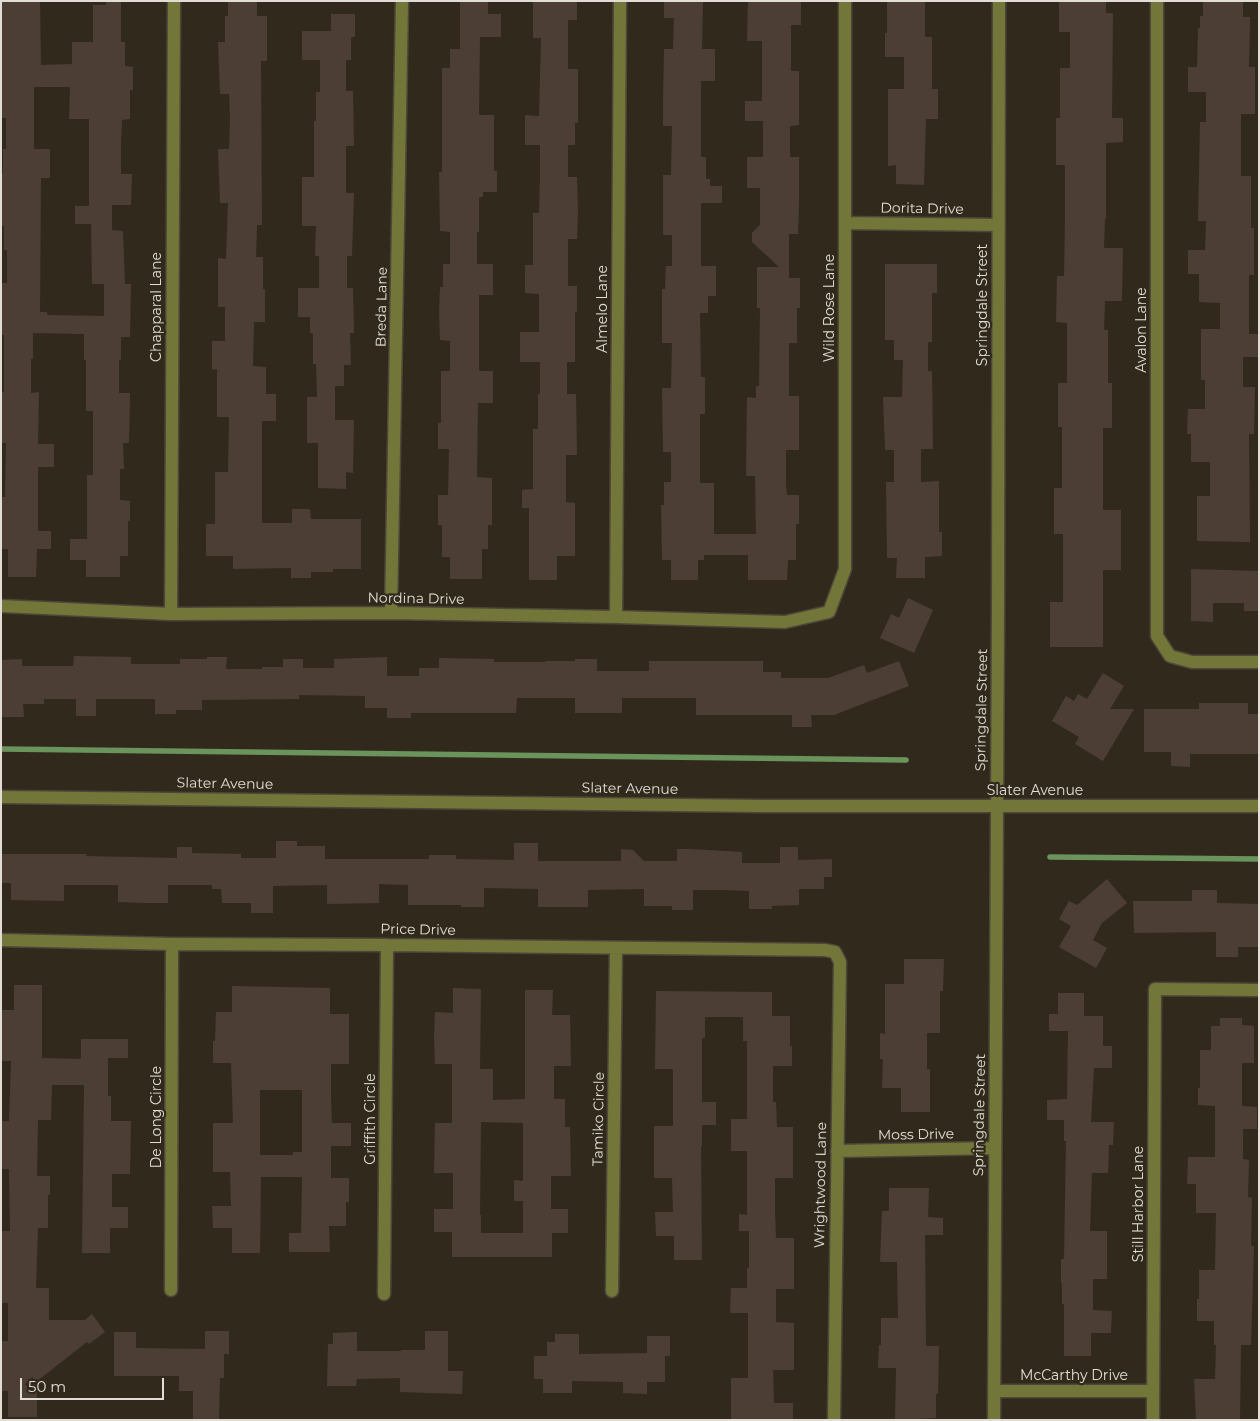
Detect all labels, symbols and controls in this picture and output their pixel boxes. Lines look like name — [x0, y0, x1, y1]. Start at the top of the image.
street label: Dorita Drive — [880, 200, 964, 218]
street label: Springdale Street — [975, 244, 991, 366]
street label: Chapparal Lane — [149, 252, 165, 362]
street label: Wild Rose Lane — [822, 254, 838, 362]
street label: Almelo Lane — [595, 265, 611, 353]
street label: Breda Lane — [373, 267, 391, 347]
street label: Avalon Lane — [1134, 287, 1150, 373]
street label: Nordina Drive — [367, 590, 465, 608]
street label: Springdale Street — [973, 649, 991, 771]
street label: Slater Avenue — [177, 775, 273, 793]
street label: Slater Avenue — [582, 780, 678, 798]
street label: Slater Avenue — [987, 783, 1083, 799]
street label: Price Drive — [380, 921, 456, 939]
street label: Springdale Street — [971, 1054, 989, 1176]
street label: De Long Circle — [149, 1066, 165, 1168]
street label: Tamiko Circle — [590, 1072, 608, 1166]
street label: Griffith Circle — [363, 1073, 379, 1165]
street label: Wrightwood Lane — [812, 1122, 830, 1248]
street label: Moss Drive — [878, 1126, 954, 1144]
street label: Still Harbor Lane — [1131, 1146, 1147, 1262]
scale bar — [22, 1368, 166, 1400]
street label: McCarthy Drive — [1020, 1368, 1128, 1384]
text: 50 m — [28, 1377, 66, 1396]

